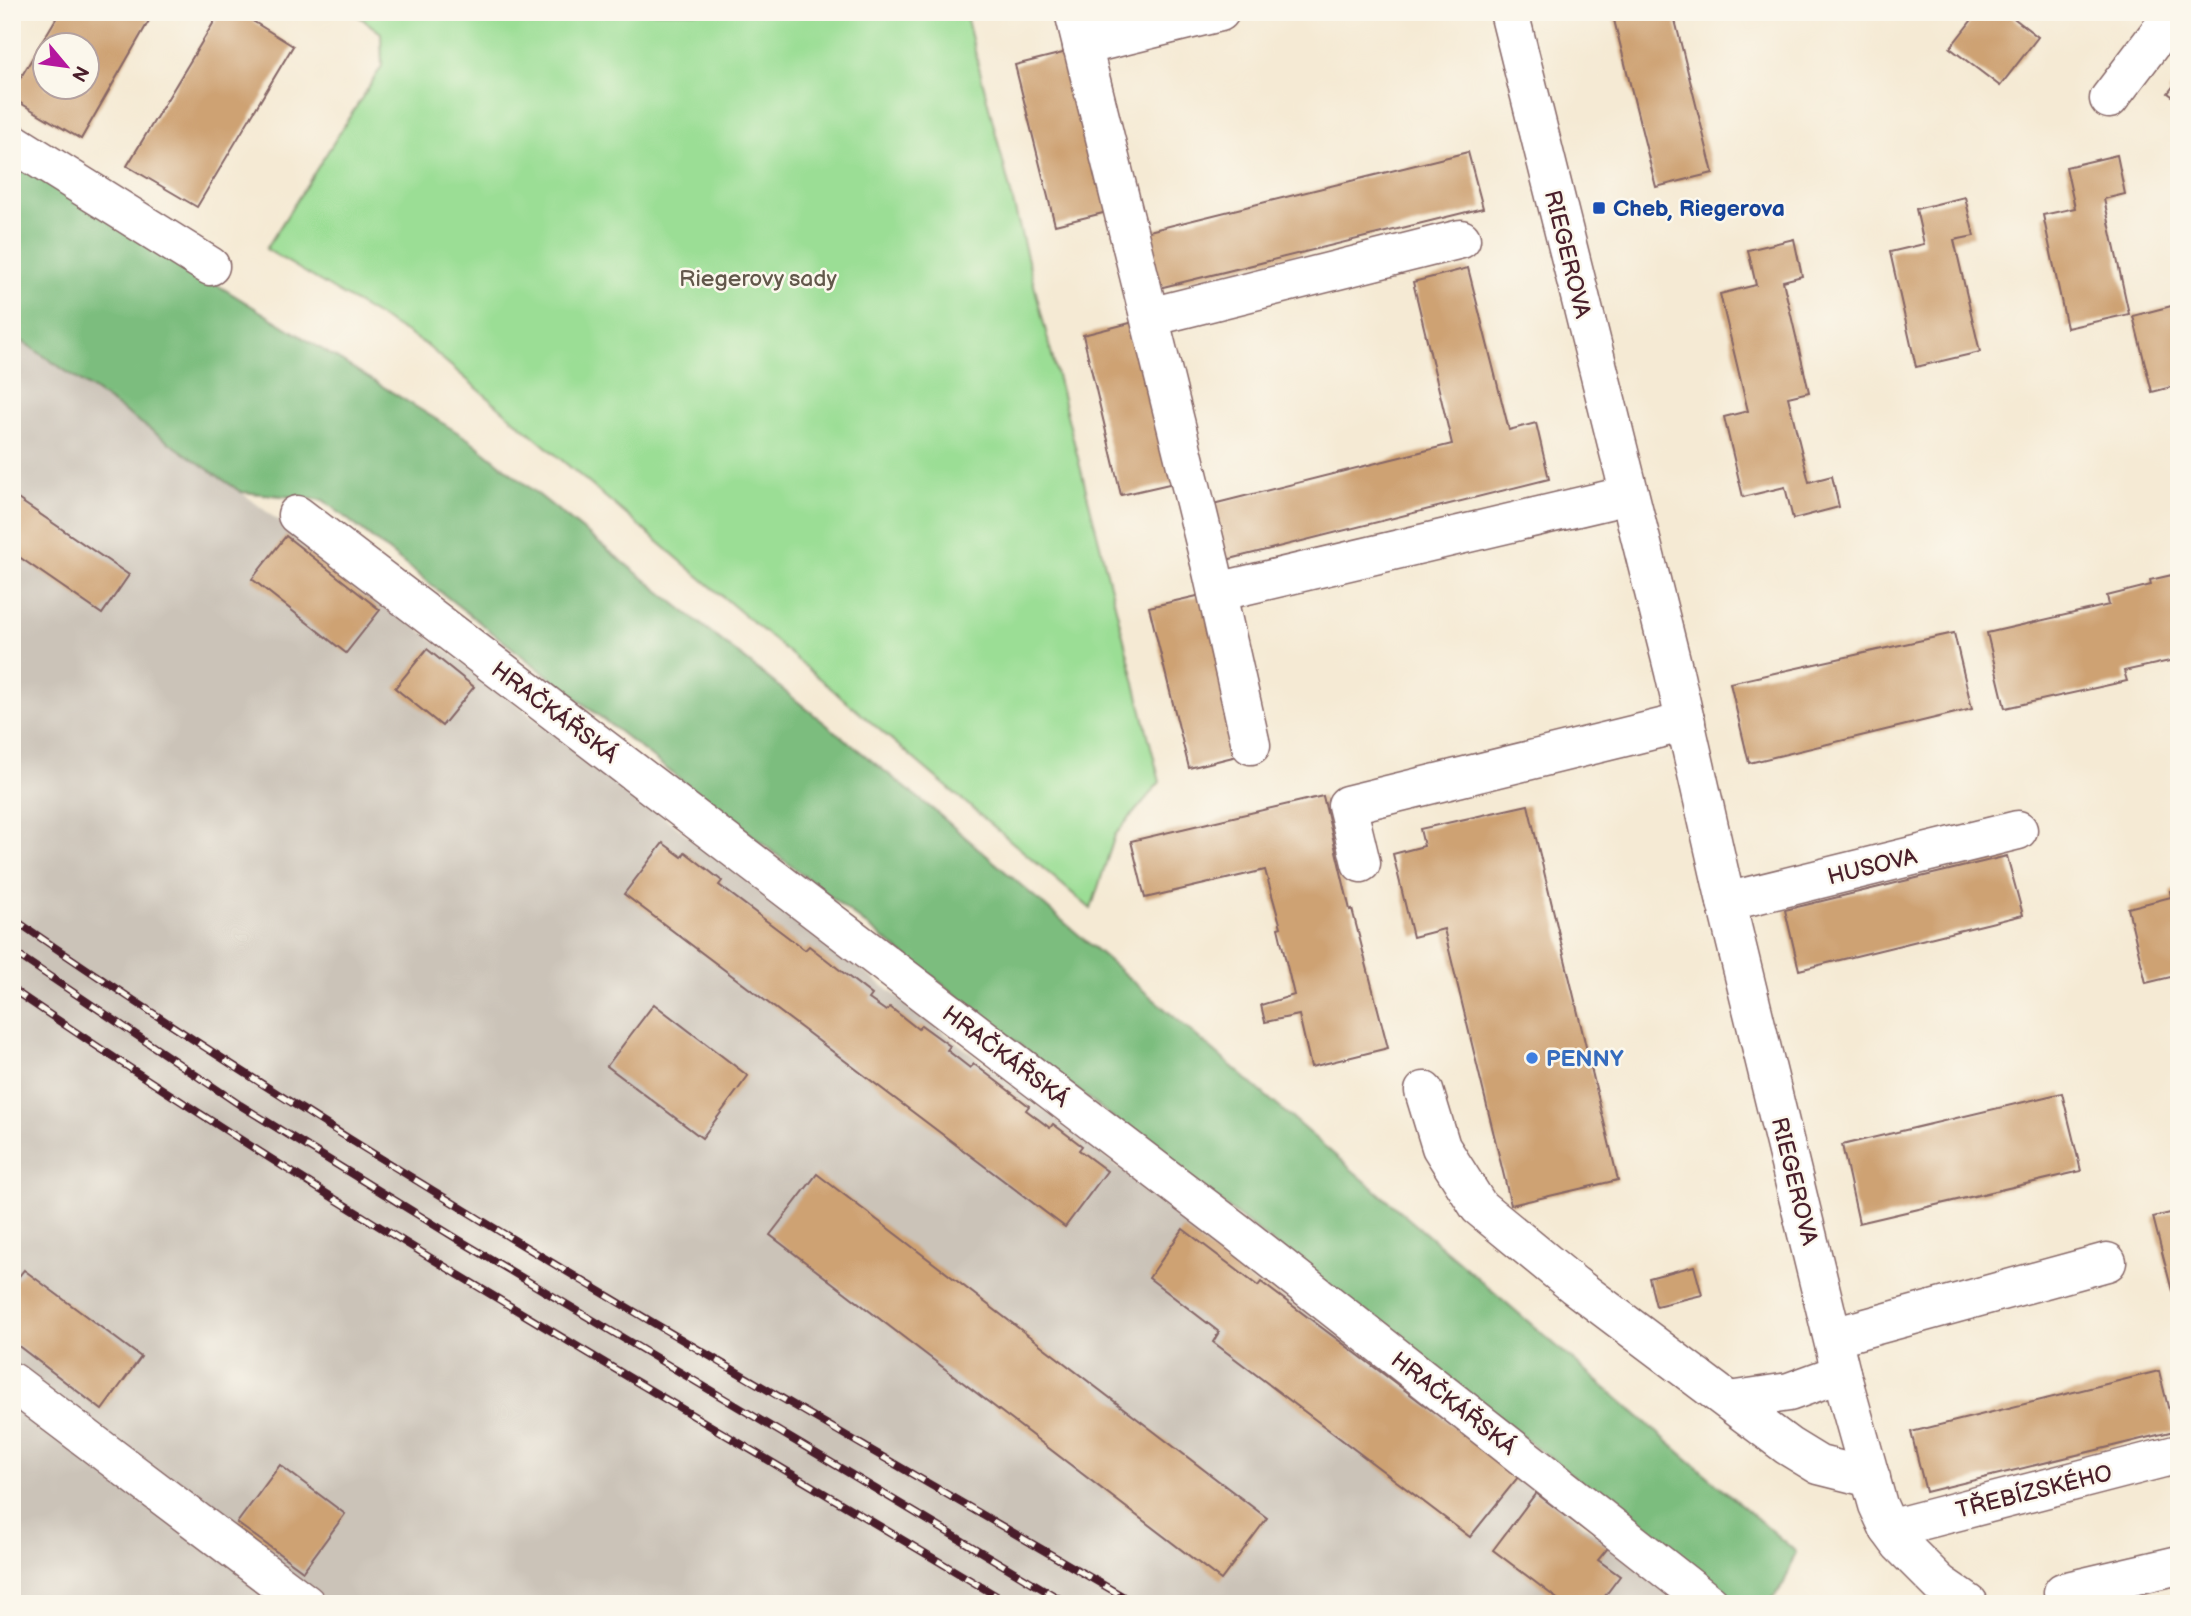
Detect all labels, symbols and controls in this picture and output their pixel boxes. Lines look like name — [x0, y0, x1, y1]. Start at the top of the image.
north arrow — [32, 32, 102, 102]
text: N — [66, 62, 93, 85]
street label: RIEGEROVA — [1538, 188, 1597, 322]
place label: Cheb, Riegerova — [1613, 195, 1785, 223]
marker: Cheb, Riegerova — [1591, 200, 1607, 216]
park label: Riegerovy sady — [679, 265, 837, 293]
street label: HRAČKÁŘSKÁ — [486, 655, 624, 770]
street label: HUSOVA — [1825, 842, 1921, 892]
street label: HRAČKÁŘSKÁ — [937, 999, 1075, 1114]
place label: PENNY — [1546, 1045, 1624, 1073]
marker: PENNY — [1524, 1050, 1540, 1066]
street label: RIEGEROVA — [1765, 1115, 1824, 1249]
street label: HRAČKÁŘSKÁ — [1385, 1345, 1523, 1462]
street label: TŘEBÍZSKÉHO — [1953, 1459, 2115, 1525]

